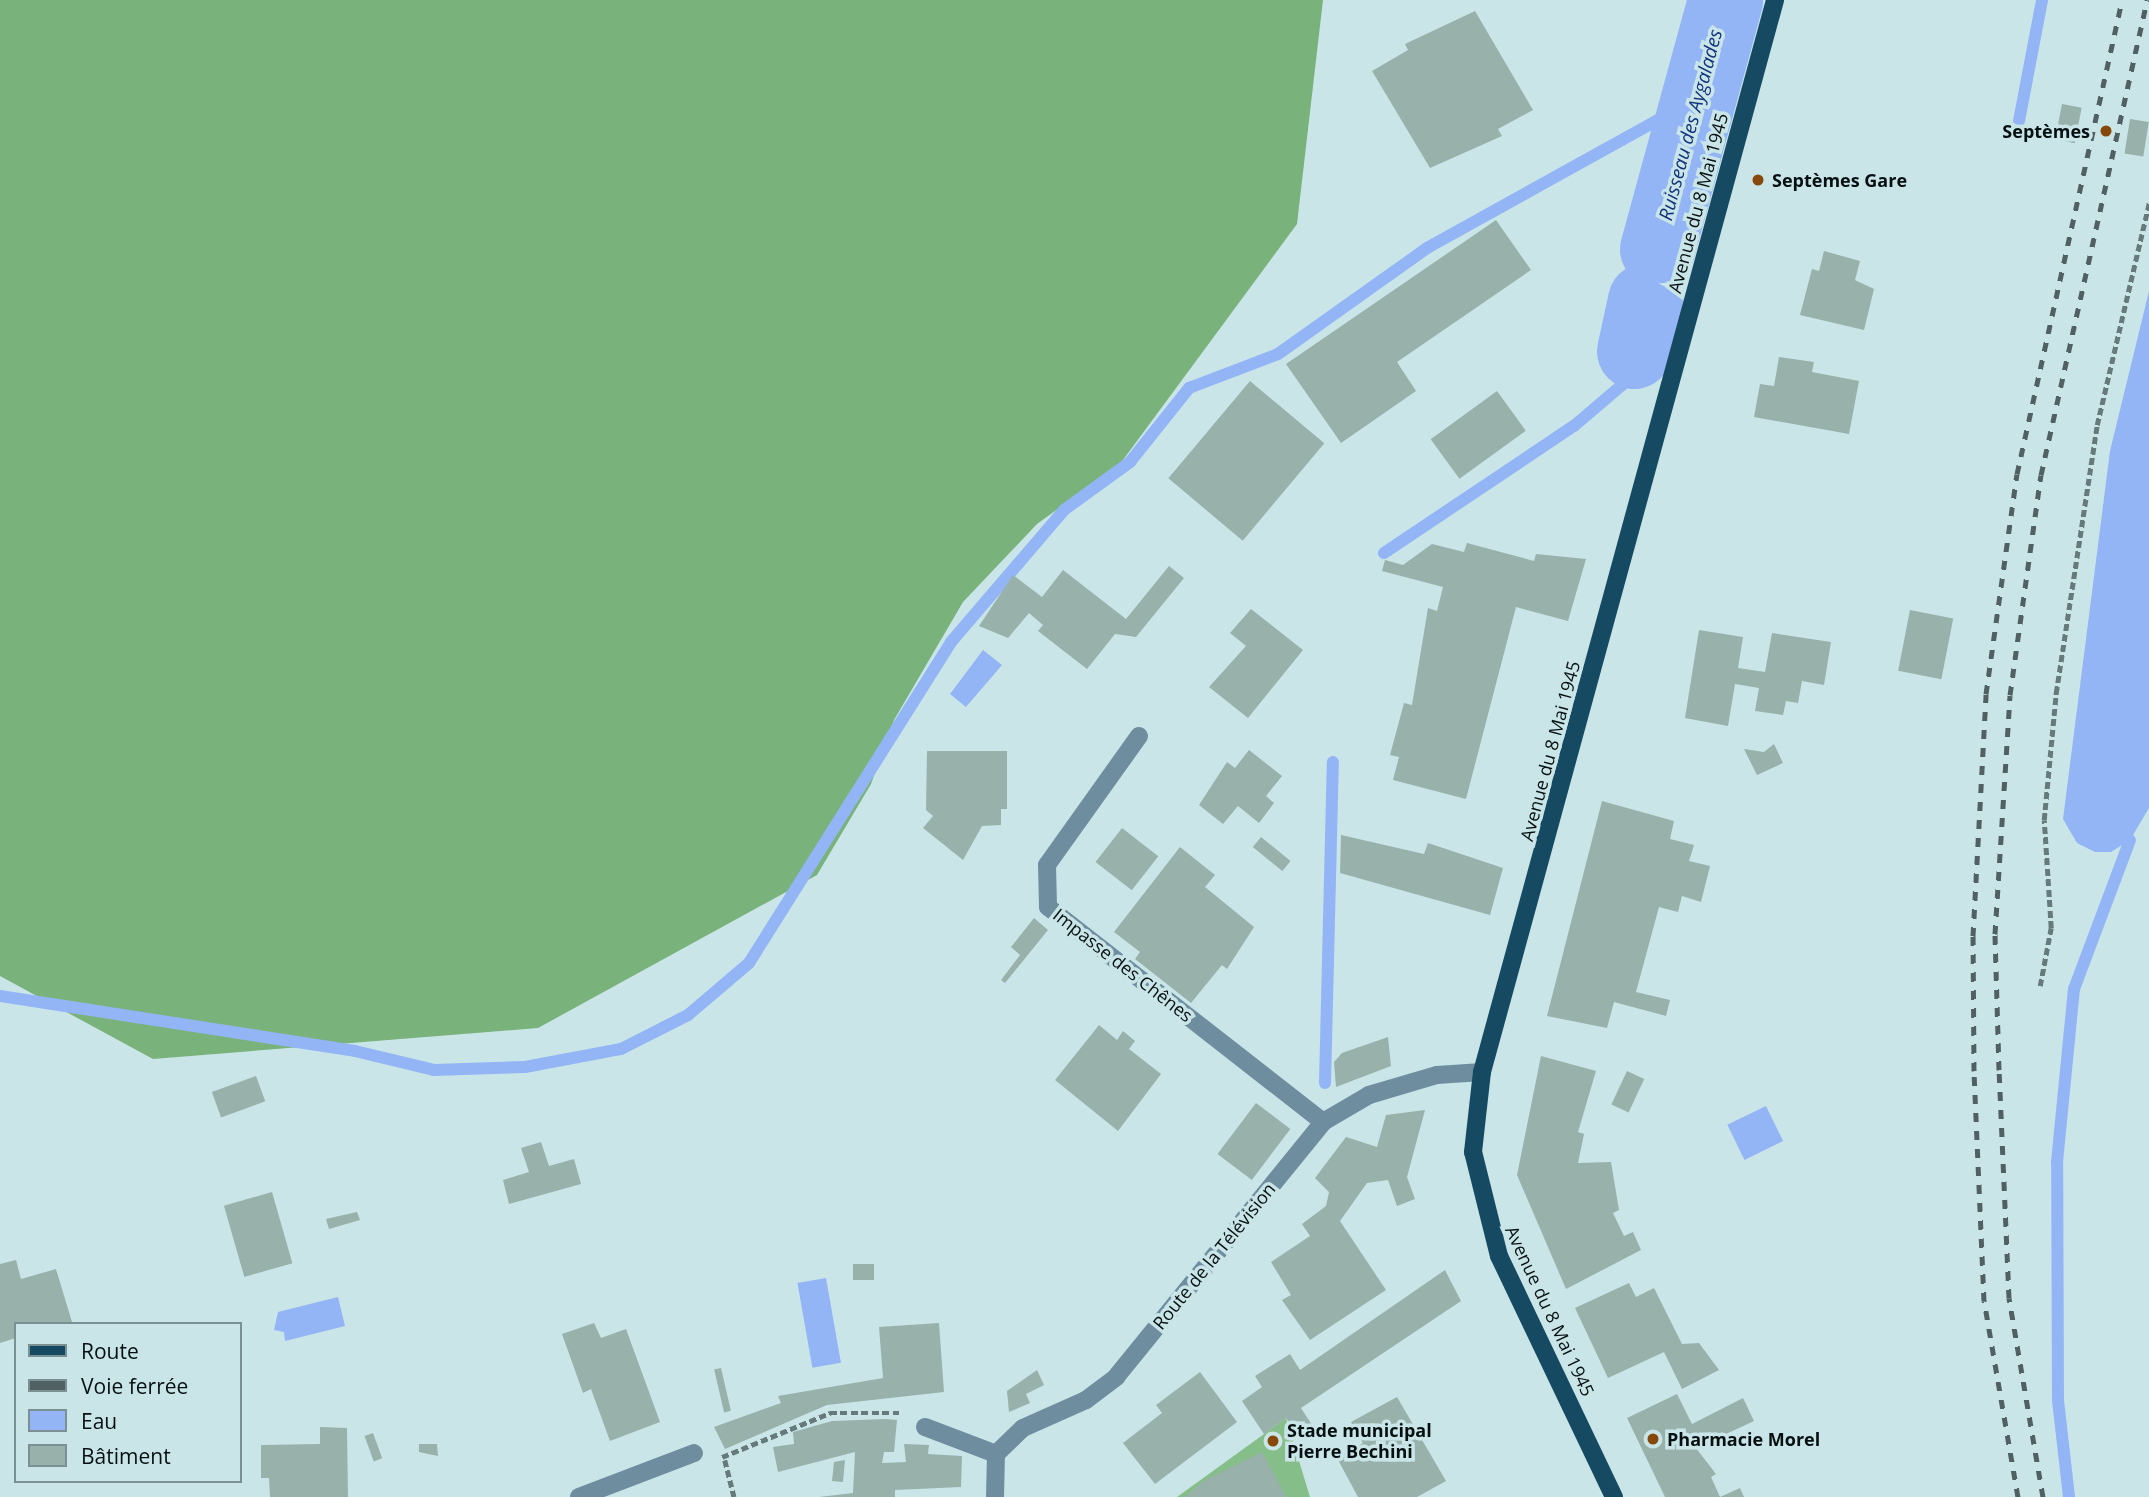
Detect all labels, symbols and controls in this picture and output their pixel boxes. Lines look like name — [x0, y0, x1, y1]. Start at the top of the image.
water label: Ruisseau des Aygalades — [1655, 27, 1727, 223]
street label: Avenue du 8 Mai 1945 — [1664, 111, 1732, 295]
place label: Septèmes — [2002, 120, 2090, 142]
marker: Septèmes — [2096, 121, 2116, 141]
place label: Septèmes Gare — [1772, 169, 1907, 191]
marker: Septèmes Gare — [1750, 172, 1766, 188]
street label: Avenue du 8 Mai 1945 — [1516, 659, 1584, 843]
street label: Impasse des Chênes — [1049, 904, 1197, 1026]
street label: Route de la Télévision — [1148, 1178, 1280, 1334]
street label: Avenue du 8 Mai 1945 — [1501, 1222, 1599, 1400]
legend — [14, 1322, 242, 1483]
text: Route — [81, 1337, 139, 1365]
text: Voie ferrée — [81, 1372, 188, 1400]
text: Eau — [81, 1407, 117, 1435]
place label: Stade municipal Pierre Bechini — [1287, 1420, 1432, 1462]
place label: Pharmacie Morel — [1667, 1428, 1820, 1450]
marker: Pharmacie Morel — [1645, 1431, 1661, 1447]
marker: Stade municipal Pierre Bechini — [1265, 1433, 1281, 1449]
text: Bâtiment — [81, 1442, 171, 1470]

